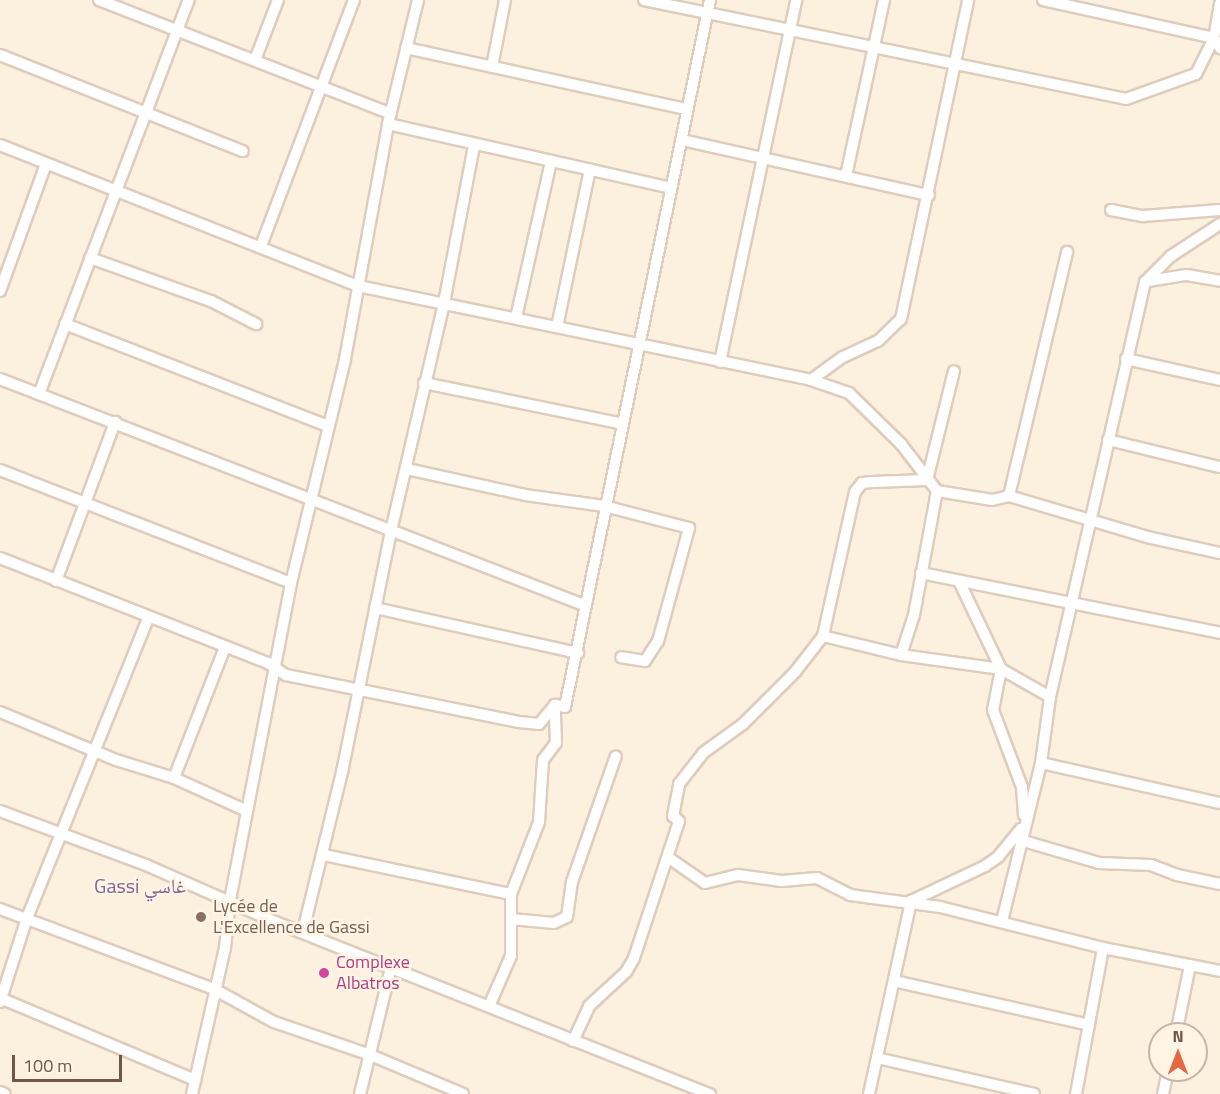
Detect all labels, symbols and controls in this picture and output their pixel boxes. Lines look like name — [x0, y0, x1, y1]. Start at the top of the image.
district label: Gassi غاسي — [94, 873, 186, 897]
place label: Lycée de L'Excellence de Gassi — [213, 896, 370, 938]
marker: Lycée de L'Excellence de Gassi — [194, 910, 208, 924]
place label: Complexe Albatros — [336, 952, 410, 994]
marker: Complexe Albatros — [317, 966, 331, 980]
north arrow — [1148, 1022, 1208, 1082]
text: N — [1172, 1024, 1184, 1048]
scale bar — [15, 1043, 124, 1081]
text: 100 m — [23, 1052, 72, 1079]

